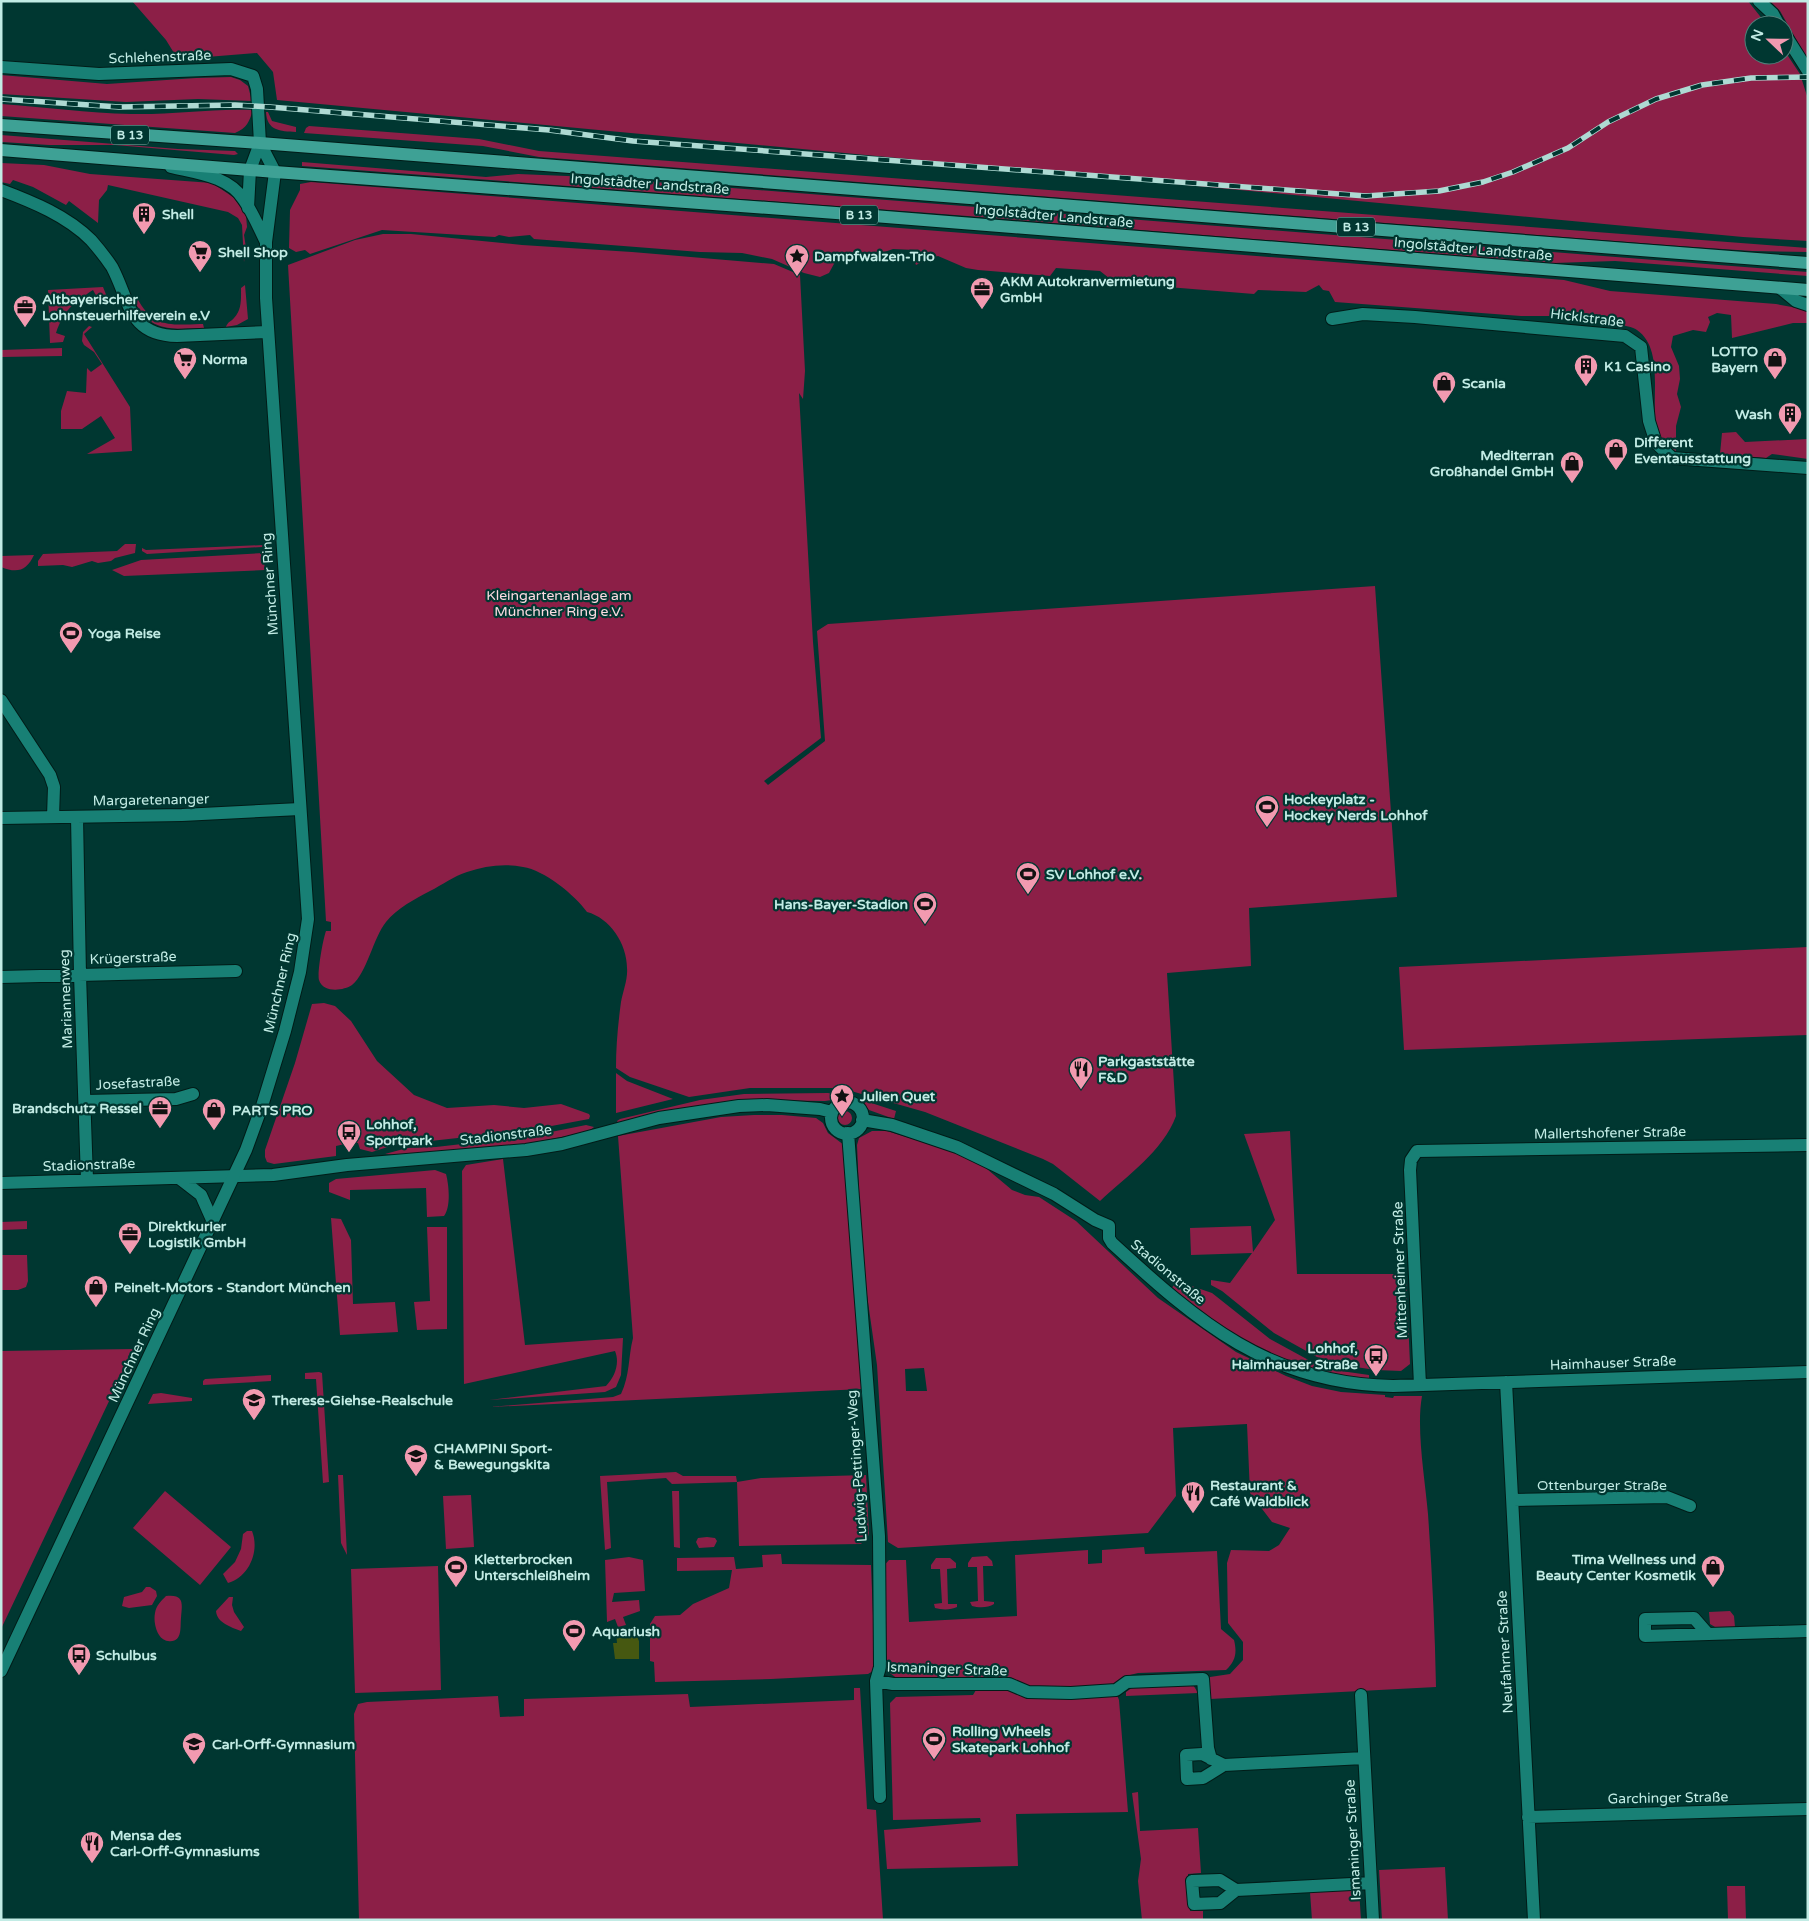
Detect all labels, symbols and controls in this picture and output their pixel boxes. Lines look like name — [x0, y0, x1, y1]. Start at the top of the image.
north arrow — [1744, 15, 1794, 65]
text: N — [1747, 27, 1767, 44]
street label: Schlehenstraße — [108, 47, 212, 67]
road number: B 13 — [111, 126, 149, 144]
street label: Ingolstädter Landstraße — [570, 170, 730, 198]
building icon: Shell — [131, 201, 157, 235]
street label: Ingolstädter Landstraße — [974, 201, 1134, 231]
place label: Shell — [162, 206, 194, 223]
road number: B 13 — [840, 206, 878, 224]
road number: B 13 — [1337, 218, 1375, 236]
street label: Ingolstädter Landstraße — [1393, 234, 1553, 264]
supermarket icon: Shell Shop — [187, 239, 213, 273]
place icon: Dampfwalzen-Trio — [784, 243, 810, 277]
place label: Shell Shop — [218, 244, 288, 261]
place label: Dampfwalzen-Trio — [814, 248, 935, 265]
place label: AKM Autokranvermietung GmbH — [1000, 273, 1175, 306]
office icon: AKM Autokranvermietung GmbH — [969, 276, 995, 310]
place label: Altbayerischer Lohnsteuerhilfeverein e.V — [42, 291, 210, 324]
office icon: Altbayerischer Lohnsteuerhilfeverein e.V — [12, 294, 38, 328]
street label: Hicklstraße — [1549, 305, 1625, 331]
place label: LOTTO Bayern — [1711, 343, 1758, 376]
supermarket icon: Norma — [172, 346, 198, 380]
shop icon: LOTTO Bayern — [1762, 346, 1788, 380]
place label: Norma — [202, 351, 248, 368]
building icon: K1 Casino — [1573, 353, 1599, 387]
place label: K1 Casino — [1604, 358, 1671, 375]
shop icon: Scania — [1431, 370, 1457, 404]
place label: Scania — [1462, 375, 1506, 392]
building icon: Wash — [1777, 401, 1803, 435]
place label: Wash — [1735, 406, 1772, 423]
place label: Different Eventausstattung — [1634, 434, 1751, 467]
shop icon: Different Eventausstattung — [1603, 437, 1629, 471]
place label: Mediterran Großhandel GmbH — [1430, 447, 1554, 480]
shop icon: Mediterran Großhandel GmbH — [1559, 450, 1585, 484]
street label: Münchner Ring — [258, 532, 282, 636]
park label: Kleingartenanlage am Münchner Ring e.V. — [486, 587, 632, 620]
sports icon: Yoga Reise — [58, 620, 84, 654]
place label: Yoga Reise — [88, 625, 161, 642]
street label: Margaretenanger — [93, 790, 210, 810]
place label: Hockeyplatz - Hockey Nerds Lohhof — [1284, 791, 1428, 824]
sports icon: Hockeyplatz - Hockey Nerds Lohhof — [1254, 794, 1280, 828]
sports icon: SV Lohhof e.V. — [1015, 861, 1041, 895]
place label: SV Lohhof e.V. — [1046, 866, 1142, 883]
sports icon: Hans-Bayer-Stadion — [912, 891, 938, 925]
place label: Hans-Bayer-Stadion — [774, 896, 908, 913]
street label: Münchner Ring — [260, 931, 300, 1035]
street label: Krügerstraße — [89, 948, 177, 968]
street label: Mariannenweg — [56, 949, 76, 1049]
place label: Parkgaststätte F&D — [1098, 1053, 1195, 1086]
restaurant icon: Parkgaststätte F&D — [1068, 1056, 1094, 1090]
street label: Josefastraße — [95, 1072, 181, 1094]
place icon: Julien Quet — [829, 1083, 855, 1117]
place label: Julien Quet — [859, 1088, 936, 1105]
office icon: Brandschutz Ressel — [147, 1095, 173, 1129]
shop icon: PARTS PRO — [201, 1097, 227, 1131]
place label: Brandschutz Ressel — [12, 1100, 142, 1117]
place label: PARTS PRO — [232, 1102, 313, 1119]
place label: Lohhof, Sportpark — [366, 1116, 433, 1149]
bus stop icon: Lohhof, Sportpark — [336, 1119, 362, 1153]
street label: Stadionstraße — [459, 1121, 553, 1149]
street label: Mallertshofener Straße — [1534, 1123, 1686, 1143]
street label: Stadionstraße — [42, 1155, 136, 1175]
street label: Mittenheimer Straße — [1389, 1201, 1411, 1339]
place label: Direktkurier Logistik GmbH — [148, 1218, 246, 1251]
office icon: Direktkurier Logistik GmbH — [117, 1221, 143, 1255]
street label: Stadionstraße — [1127, 1236, 1209, 1308]
shop icon: Peinelt-Motors - Standort München — [83, 1274, 109, 1308]
place label: Peinelt-Motors - Standort München — [114, 1279, 351, 1296]
street label: Münchner Ring — [105, 1305, 163, 1405]
place label: Lohhof, Haimhauser Straße — [1231, 1340, 1358, 1373]
bus stop icon: Lohhof, Haimhauser Straße — [1363, 1343, 1389, 1377]
street label: Haimhauser Straße — [1549, 1352, 1677, 1374]
school or university icon: Therese-Giehse-Realschule — [241, 1387, 267, 1421]
street label: Ludwig-Pettinger-Weg — [843, 1389, 871, 1543]
place label: Therese-Giehse-Realschule — [271, 1392, 453, 1409]
place label: CHAMPINI Sport- & Bewegungskita — [434, 1440, 553, 1473]
school or university icon: CHAMPINI Sport- & Bewegungskita — [403, 1443, 429, 1477]
place label: Restaurant & Café Waldblick — [1210, 1477, 1309, 1510]
street label: Ottenburger Straße — [1537, 1477, 1667, 1494]
restaurant icon: Restaurant & Café Waldblick — [1180, 1480, 1206, 1514]
place label: Kletterbrocken Unterschleißheim — [474, 1551, 590, 1584]
place label: Tima Wellness und Beauty Center Kosmetik — [1536, 1551, 1696, 1584]
sports icon: Kletterbrocken Unterschleißheim — [443, 1554, 469, 1588]
shop icon: Tima Wellness und Beauty Center Kosmetik — [1700, 1554, 1726, 1588]
street label: Neufahrner Straße — [1493, 1590, 1517, 1714]
sports icon: Aquariush — [561, 1618, 587, 1652]
place label: Aquariush — [592, 1623, 660, 1640]
bus stop icon: Schulbus — [66, 1642, 92, 1676]
place label: Schulbus — [96, 1647, 157, 1664]
street label: Ismaninger Straße — [886, 1658, 1008, 1680]
place label: Rolling Wheels Skatepark Lohhof — [952, 1723, 1070, 1756]
sports icon: Rolling Wheels Skatepark Lohhof — [921, 1726, 947, 1760]
school or university icon: Carl-Orff-Gymnasium — [181, 1731, 207, 1765]
place label: Carl-Orff-Gymnasium — [212, 1736, 355, 1753]
street label: Ismaninger Straße — [1341, 1779, 1365, 1901]
street label: Garchinger Straße — [1608, 1788, 1729, 1808]
place label: Mensa des Carl-Orff-Gymnasiums — [110, 1827, 260, 1860]
restaurant icon: Mensa des Carl-Orff-Gymnasiums — [79, 1830, 105, 1864]

